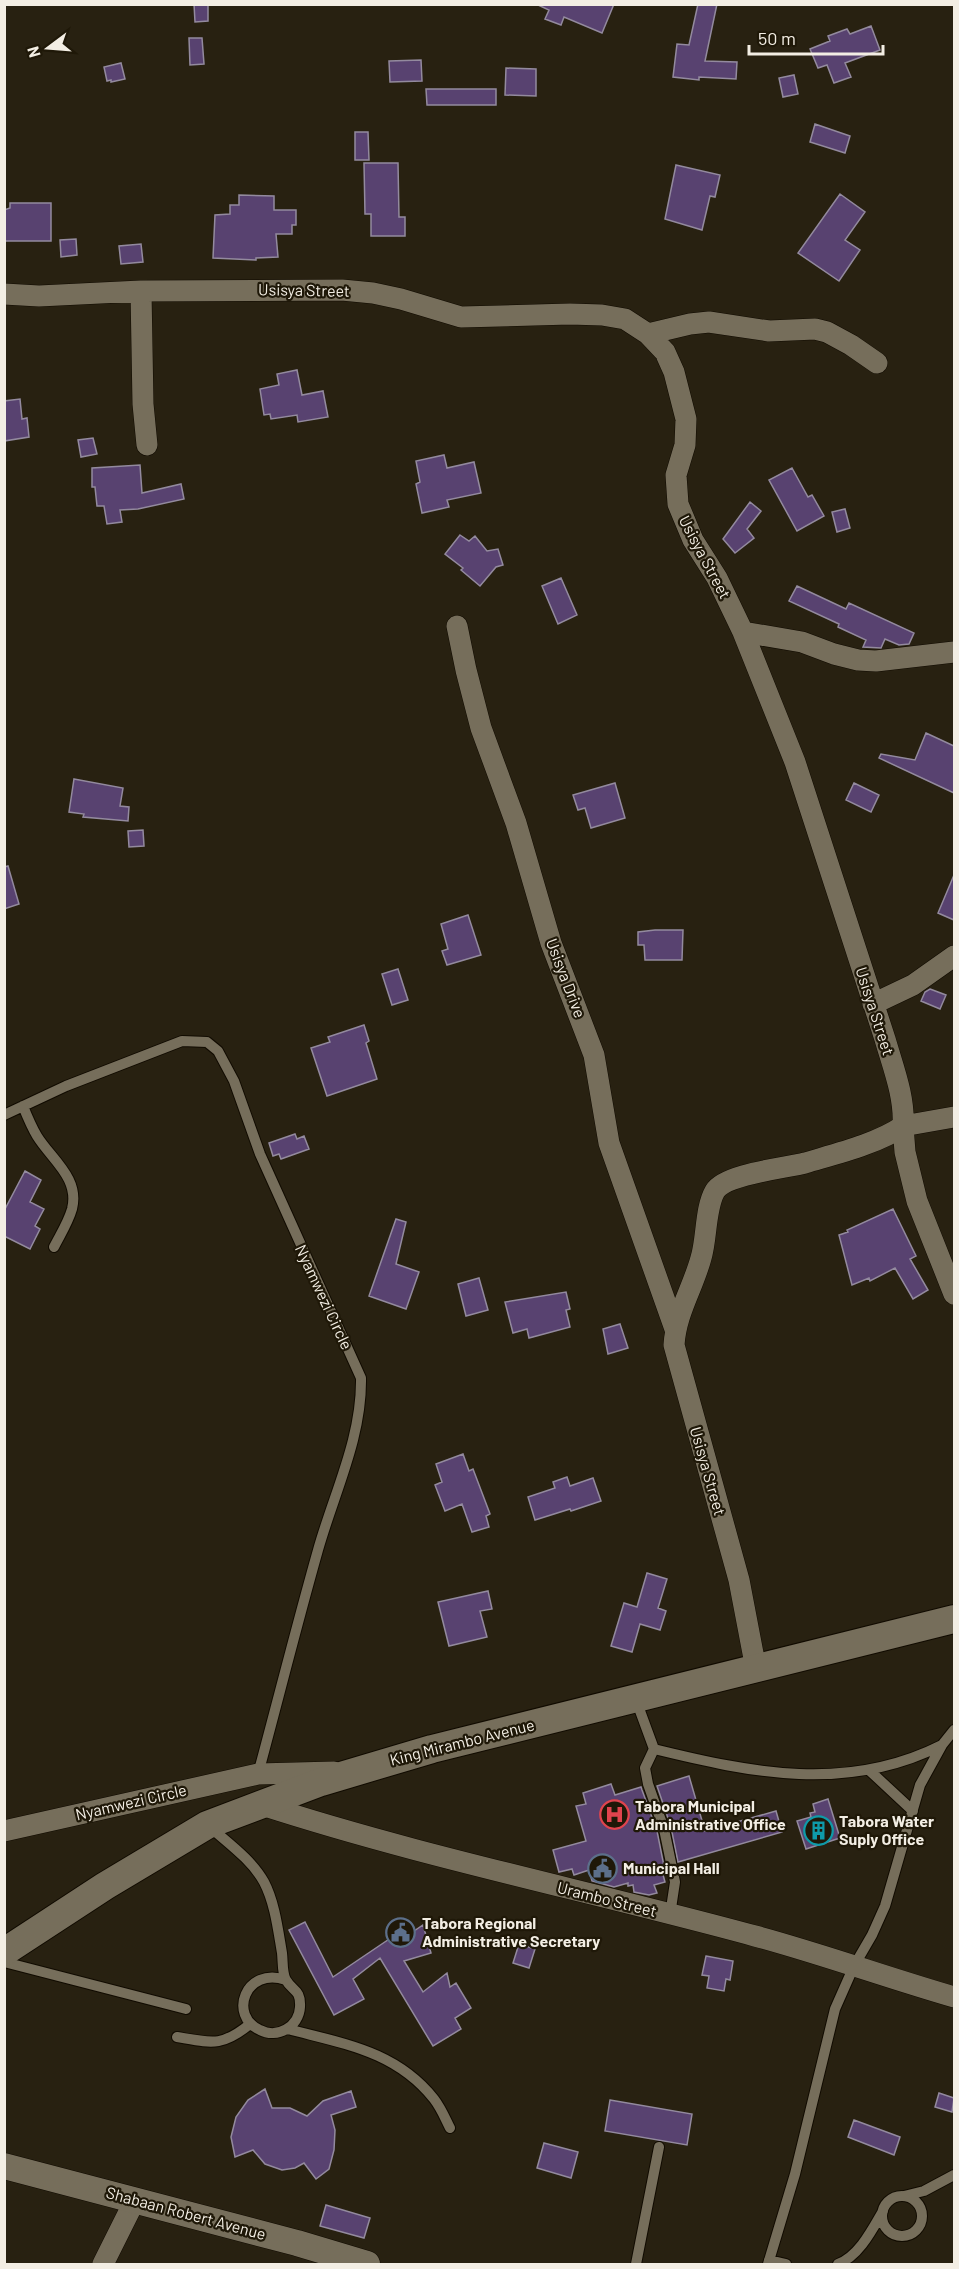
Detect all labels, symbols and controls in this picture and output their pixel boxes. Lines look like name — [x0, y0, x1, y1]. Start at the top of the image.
north arrow — [18, 18, 78, 78]
scale bar — [749, 18, 882, 56]
text: 50 m — [758, 27, 796, 49]
text: N — [23, 45, 44, 60]
street label: Usisya Street — [258, 279, 350, 300]
street label: Usisya Street — [676, 512, 735, 602]
street label: Usisya Drive — [543, 935, 590, 1020]
street label: Usisya Street — [852, 964, 899, 1057]
street label: Nyamwezi Circle — [292, 1241, 357, 1352]
street label: Usisya Street — [687, 1424, 730, 1518]
street label: King Mirambo Avenue — [388, 1714, 536, 1769]
street label: Nyamwezi Circle — [73, 1779, 188, 1824]
place label: Tabora Municipal Administrative Office — [635, 1796, 786, 1833]
hospital icon: Tabora Municipal Administrative Office — [598, 1799, 630, 1831]
place label: Tabora Water Suply Office — [839, 1811, 934, 1848]
building icon: Tabora Water Suply Office — [802, 1814, 834, 1846]
public building icon: Municipal Hall — [586, 1852, 618, 1884]
place label: Municipal Hall — [623, 1858, 720, 1877]
street label: Urambo Street — [555, 1877, 659, 1920]
place label: Tabora Regional Administrative Secretary — [422, 1913, 600, 1950]
public building icon: Tabora Regional Administrative Secretary — [385, 1916, 417, 1948]
street label: Shabaan Robert Avenue — [104, 2182, 268, 2243]

